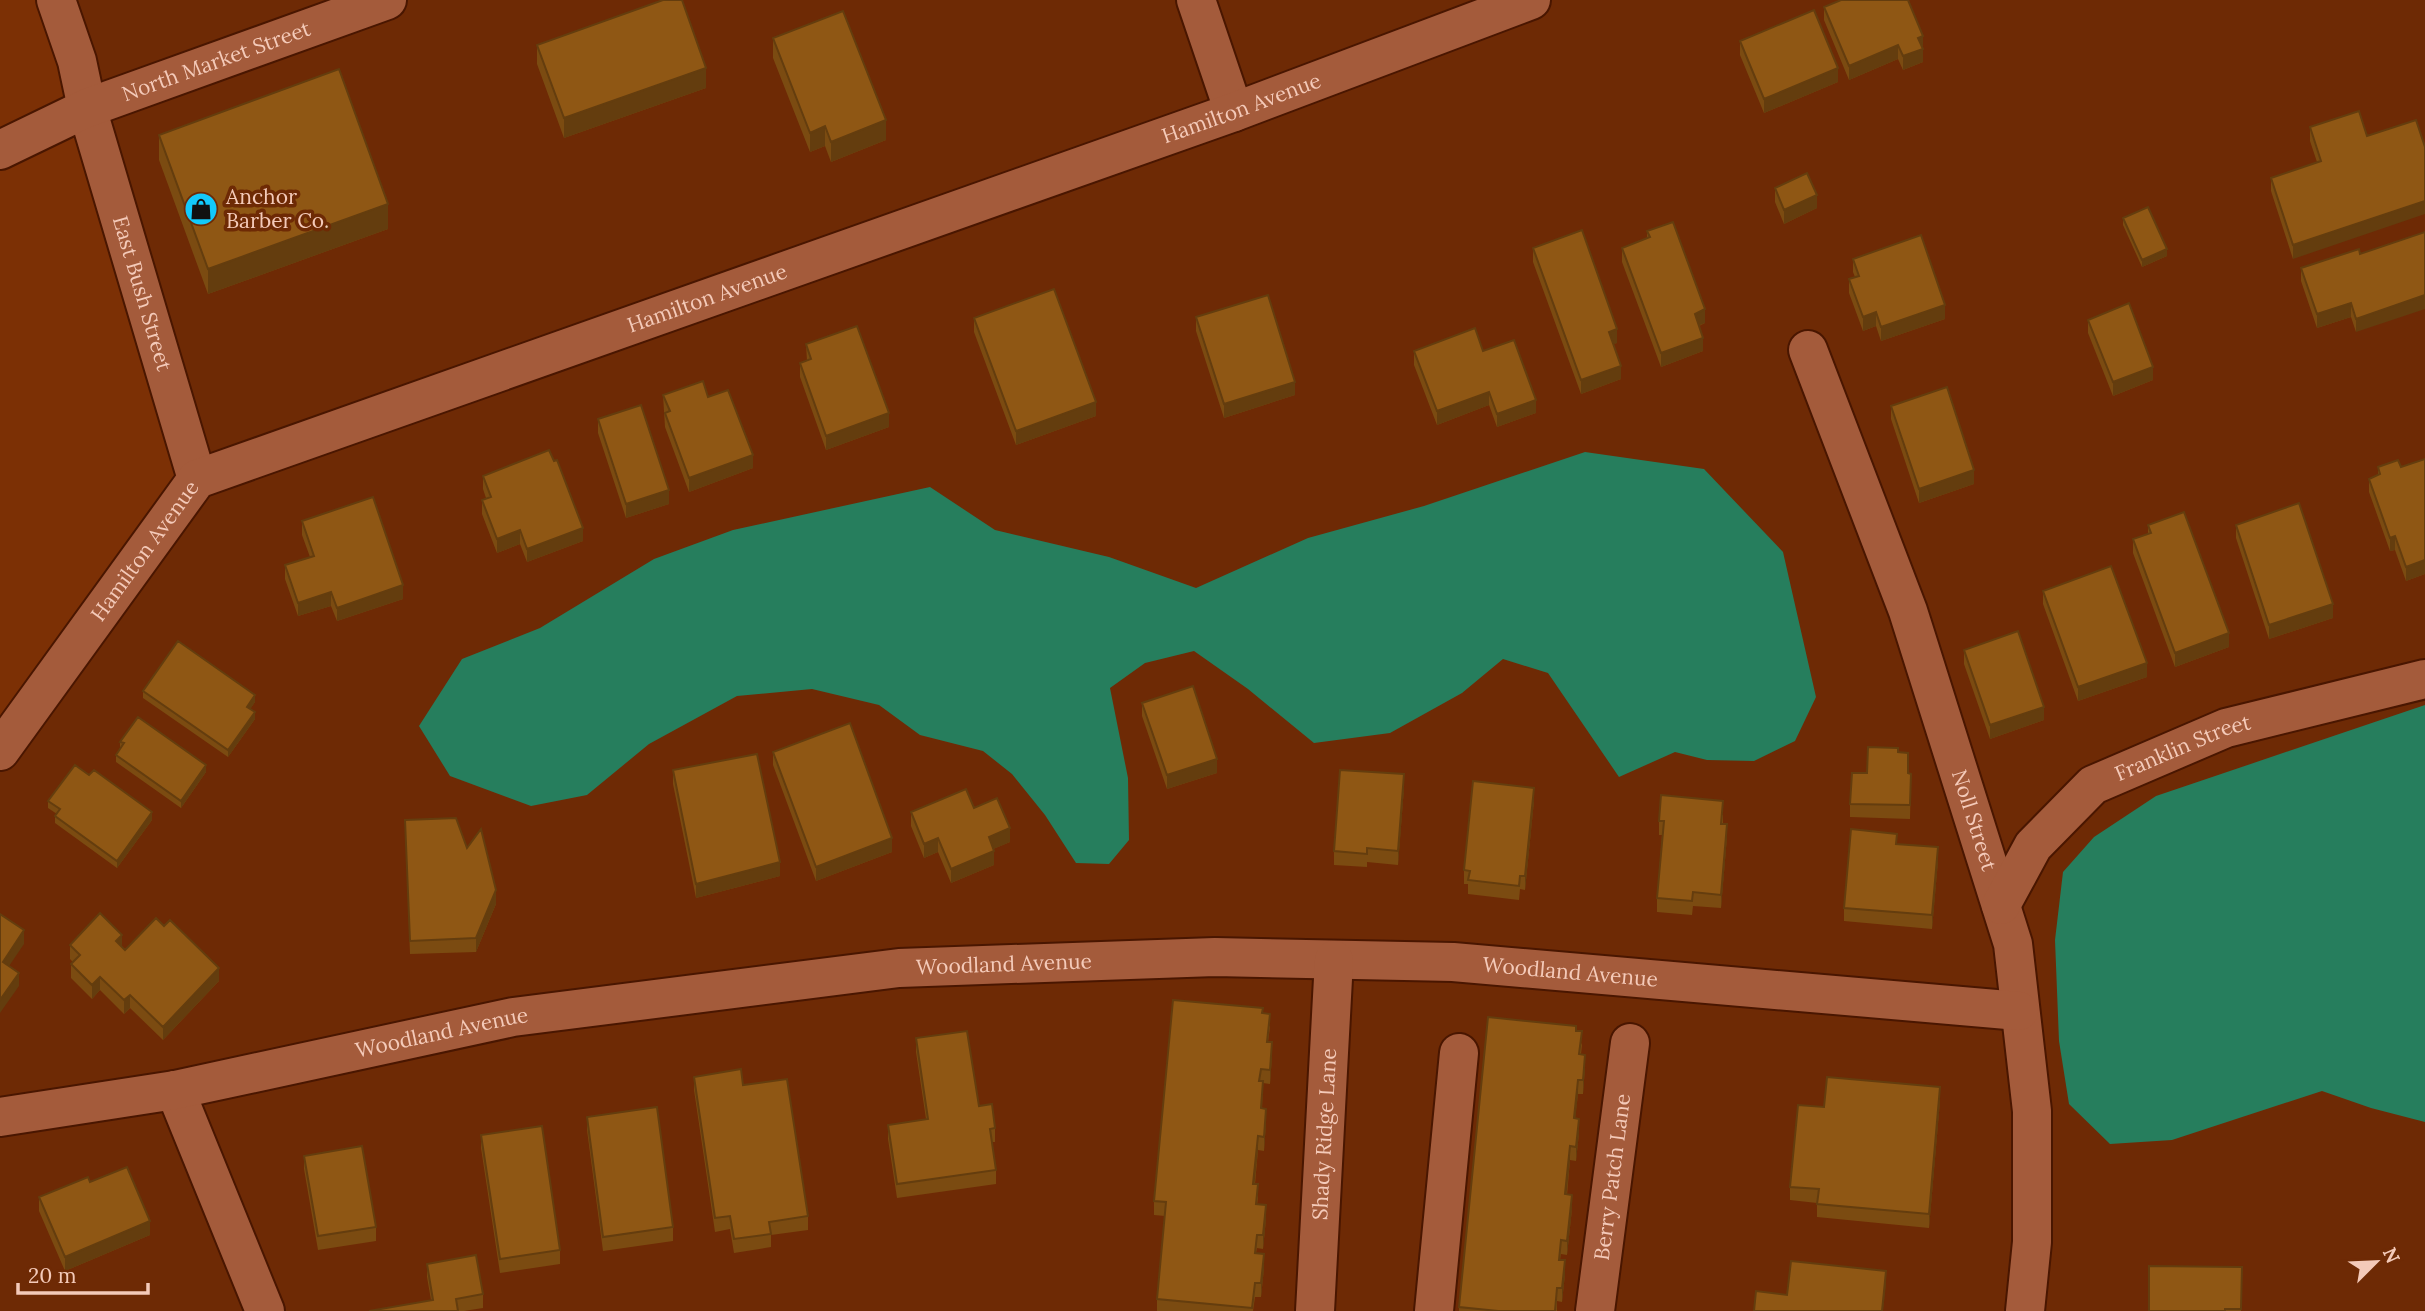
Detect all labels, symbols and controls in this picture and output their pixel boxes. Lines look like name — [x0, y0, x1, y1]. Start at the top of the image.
street label: North Market Street — [118, 14, 315, 107]
street label: Hamilton Avenue — [1158, 66, 1325, 149]
place label: Anchor Barber Co. — [225, 183, 329, 234]
shop icon: Anchor Barber Co. — [182, 190, 220, 228]
street label: East Bush Street — [107, 213, 178, 375]
street label: Hamilton Avenue — [624, 257, 790, 339]
street label: Hamilton Avenue — [84, 475, 205, 626]
street label: Franklin Street — [2110, 708, 2254, 787]
street label: Noll Street — [1946, 766, 2003, 875]
street label: Woodland Avenue — [916, 947, 1092, 980]
street label: Woodland Avenue — [1482, 951, 1659, 993]
street label: Woodland Avenue — [353, 1001, 530, 1064]
street label: Shady Ridge Lane — [1306, 1048, 1342, 1221]
street label: Berry Patch Lane — [1588, 1092, 1636, 1262]
north arrow — [2341, 1227, 2411, 1297]
text: N — [2378, 1243, 2406, 1267]
scale bar — [18, 1252, 147, 1296]
text: 20 m — [28, 1262, 77, 1289]

